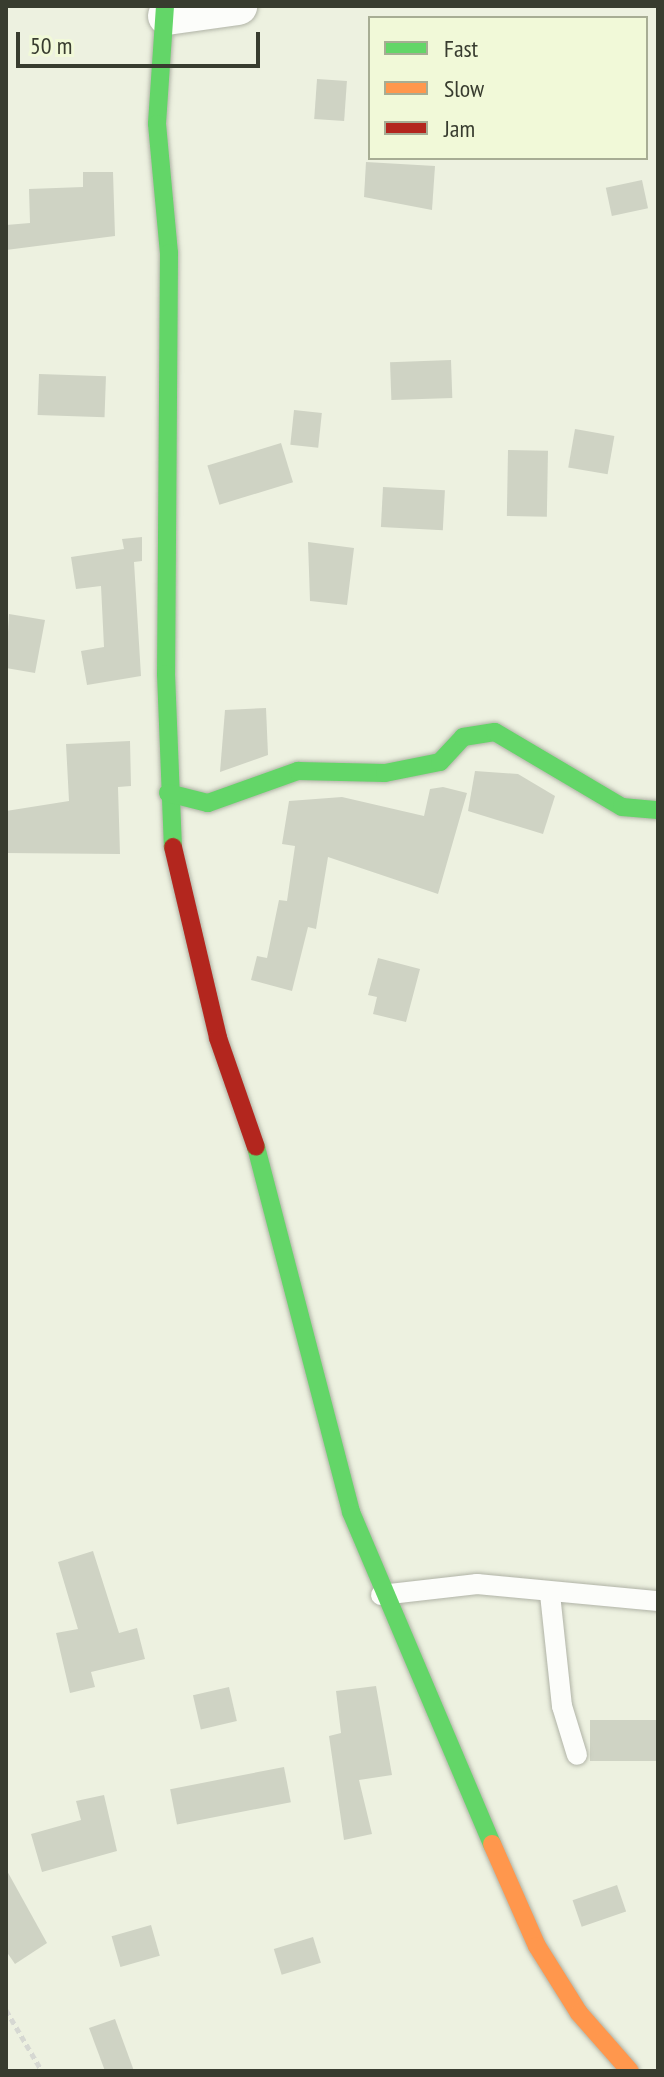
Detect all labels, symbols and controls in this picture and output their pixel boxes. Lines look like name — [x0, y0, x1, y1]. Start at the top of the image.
scale bar — [20, 16, 264, 66]
legend — [368, 16, 648, 160]
text: 50 m — [30, 30, 72, 61]
text: Fast — [444, 33, 478, 64]
text: Slow — [444, 73, 484, 104]
text: Jam — [444, 113, 475, 144]

